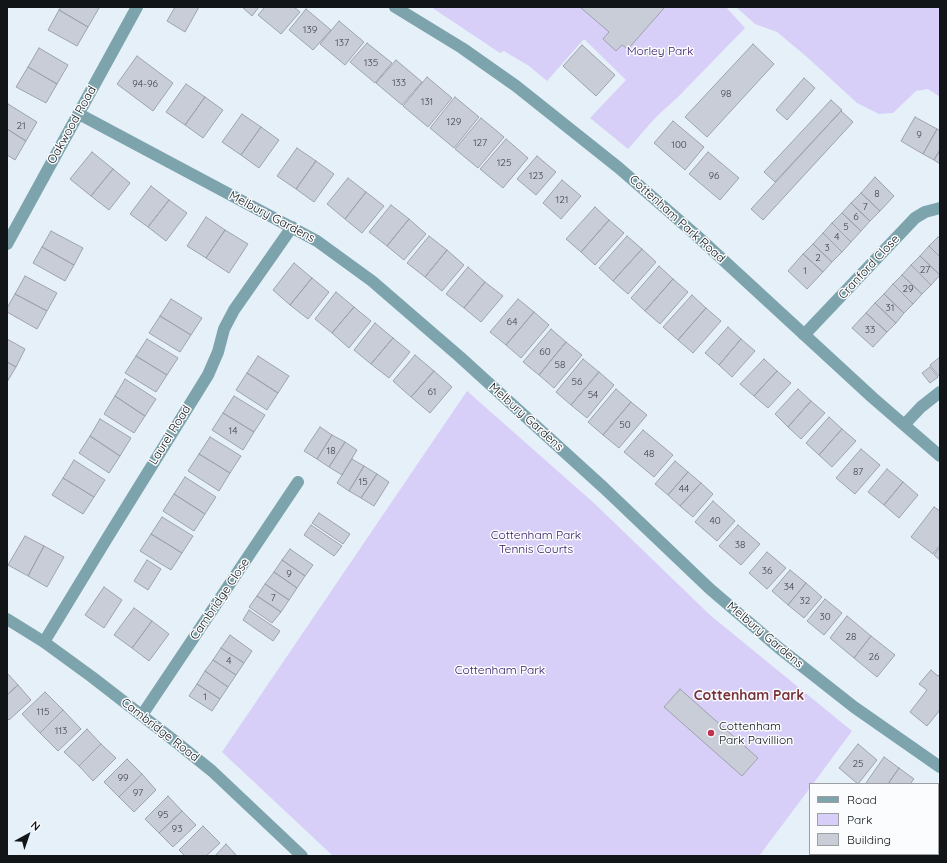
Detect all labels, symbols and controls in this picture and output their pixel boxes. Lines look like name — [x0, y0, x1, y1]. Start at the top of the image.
house number: 139 — [303, 24, 317, 36]
house number: 137 — [335, 37, 349, 49]
park label: Morley Park — [627, 44, 693, 58]
house number: 135 — [364, 57, 378, 69]
house number: 133 — [392, 77, 406, 89]
house number: 94-96 — [132, 78, 158, 90]
street label: Oakwood Road — [45, 84, 99, 166]
house number: 98 — [721, 88, 731, 100]
house number: 131 — [421, 96, 433, 108]
house number: 129 — [447, 116, 461, 128]
house number: 21 — [16, 120, 26, 132]
house number: 9 — [916, 129, 922, 141]
house number: 127 — [473, 137, 487, 149]
house number: 100 — [671, 139, 687, 151]
house number: 125 — [497, 157, 511, 169]
house number: 123 — [529, 170, 543, 182]
house number: 96 — [709, 170, 719, 182]
street label: Cottenham Park Road — [626, 172, 728, 266]
street label: Melbury Gardens — [227, 188, 317, 246]
house number: 8 — [874, 188, 880, 200]
house number: 121 — [556, 194, 568, 206]
house number: 7 — [862, 201, 868, 213]
house number: 6 — [853, 211, 859, 223]
house number: 5 — [843, 221, 849, 233]
house number: 4 — [834, 231, 840, 243]
street label: Cranford Close — [836, 232, 902, 302]
house number: 3 — [824, 242, 830, 254]
house number: 2 — [815, 252, 821, 264]
house number: 27 — [920, 264, 930, 276]
house number: 1 — [803, 265, 807, 277]
house number: 29 — [902, 283, 914, 295]
house number: 31 — [886, 302, 894, 314]
house number: 64 — [507, 316, 517, 328]
house number: 33 — [865, 324, 875, 336]
house number: 60 — [539, 346, 551, 358]
house number: 58 — [555, 359, 565, 371]
house number: 56 — [572, 376, 582, 388]
street label: Melbury Gardens — [486, 380, 566, 454]
house number: 61 — [427, 386, 437, 398]
house number: 54 — [588, 389, 598, 401]
street label: Laurel Road — [146, 403, 194, 467]
house number: 50 — [619, 419, 631, 431]
house number: 14 — [229, 425, 237, 437]
house number: 18 — [326, 445, 336, 457]
house number: 48 — [644, 448, 654, 460]
house number: 87 — [853, 466, 863, 478]
house number: 15 — [358, 476, 368, 488]
house number: 44 — [679, 483, 689, 495]
house number: 40 — [709, 515, 721, 527]
park label: Cottenham Park Tennis Courts — [491, 528, 581, 556]
house number: 38 — [735, 539, 745, 551]
street label: Cambridge Close — [187, 556, 253, 642]
house number: 36 — [762, 565, 772, 577]
house number: 9 — [286, 568, 292, 580]
house number: 34 — [784, 581, 794, 593]
house number: 7 — [270, 592, 276, 604]
house number: 32 — [800, 595, 810, 607]
street label: Melbury Gardens — [724, 599, 806, 671]
house number: 30 — [819, 611, 831, 623]
house number: 28 — [846, 631, 856, 643]
house number: 26 — [869, 651, 879, 663]
house number: 4 — [226, 655, 232, 667]
park label: Cottenham Park — [455, 663, 545, 677]
district label: Cottenham Park — [694, 688, 804, 704]
house number: 1 — [203, 691, 207, 703]
street label: Cambridge Road — [118, 695, 202, 765]
house number: 115 — [37, 706, 49, 718]
place label: Cottenham Park Pavillion — [719, 719, 793, 747]
house number: 113 — [55, 725, 67, 737]
marker: Cottenham Park Pavillion — [706, 728, 716, 738]
house number: 25 — [853, 758, 863, 770]
house number: 99 — [117, 772, 129, 784]
legend — [809, 783, 939, 855]
house number: 97 — [133, 787, 143, 799]
text: Road — [847, 792, 877, 807]
house number: 95 — [157, 809, 169, 821]
text: Park — [847, 812, 872, 827]
north arrow — [8, 815, 48, 855]
text: N — [28, 818, 43, 834]
house number: 93 — [172, 823, 182, 835]
text: Building — [847, 832, 891, 847]

